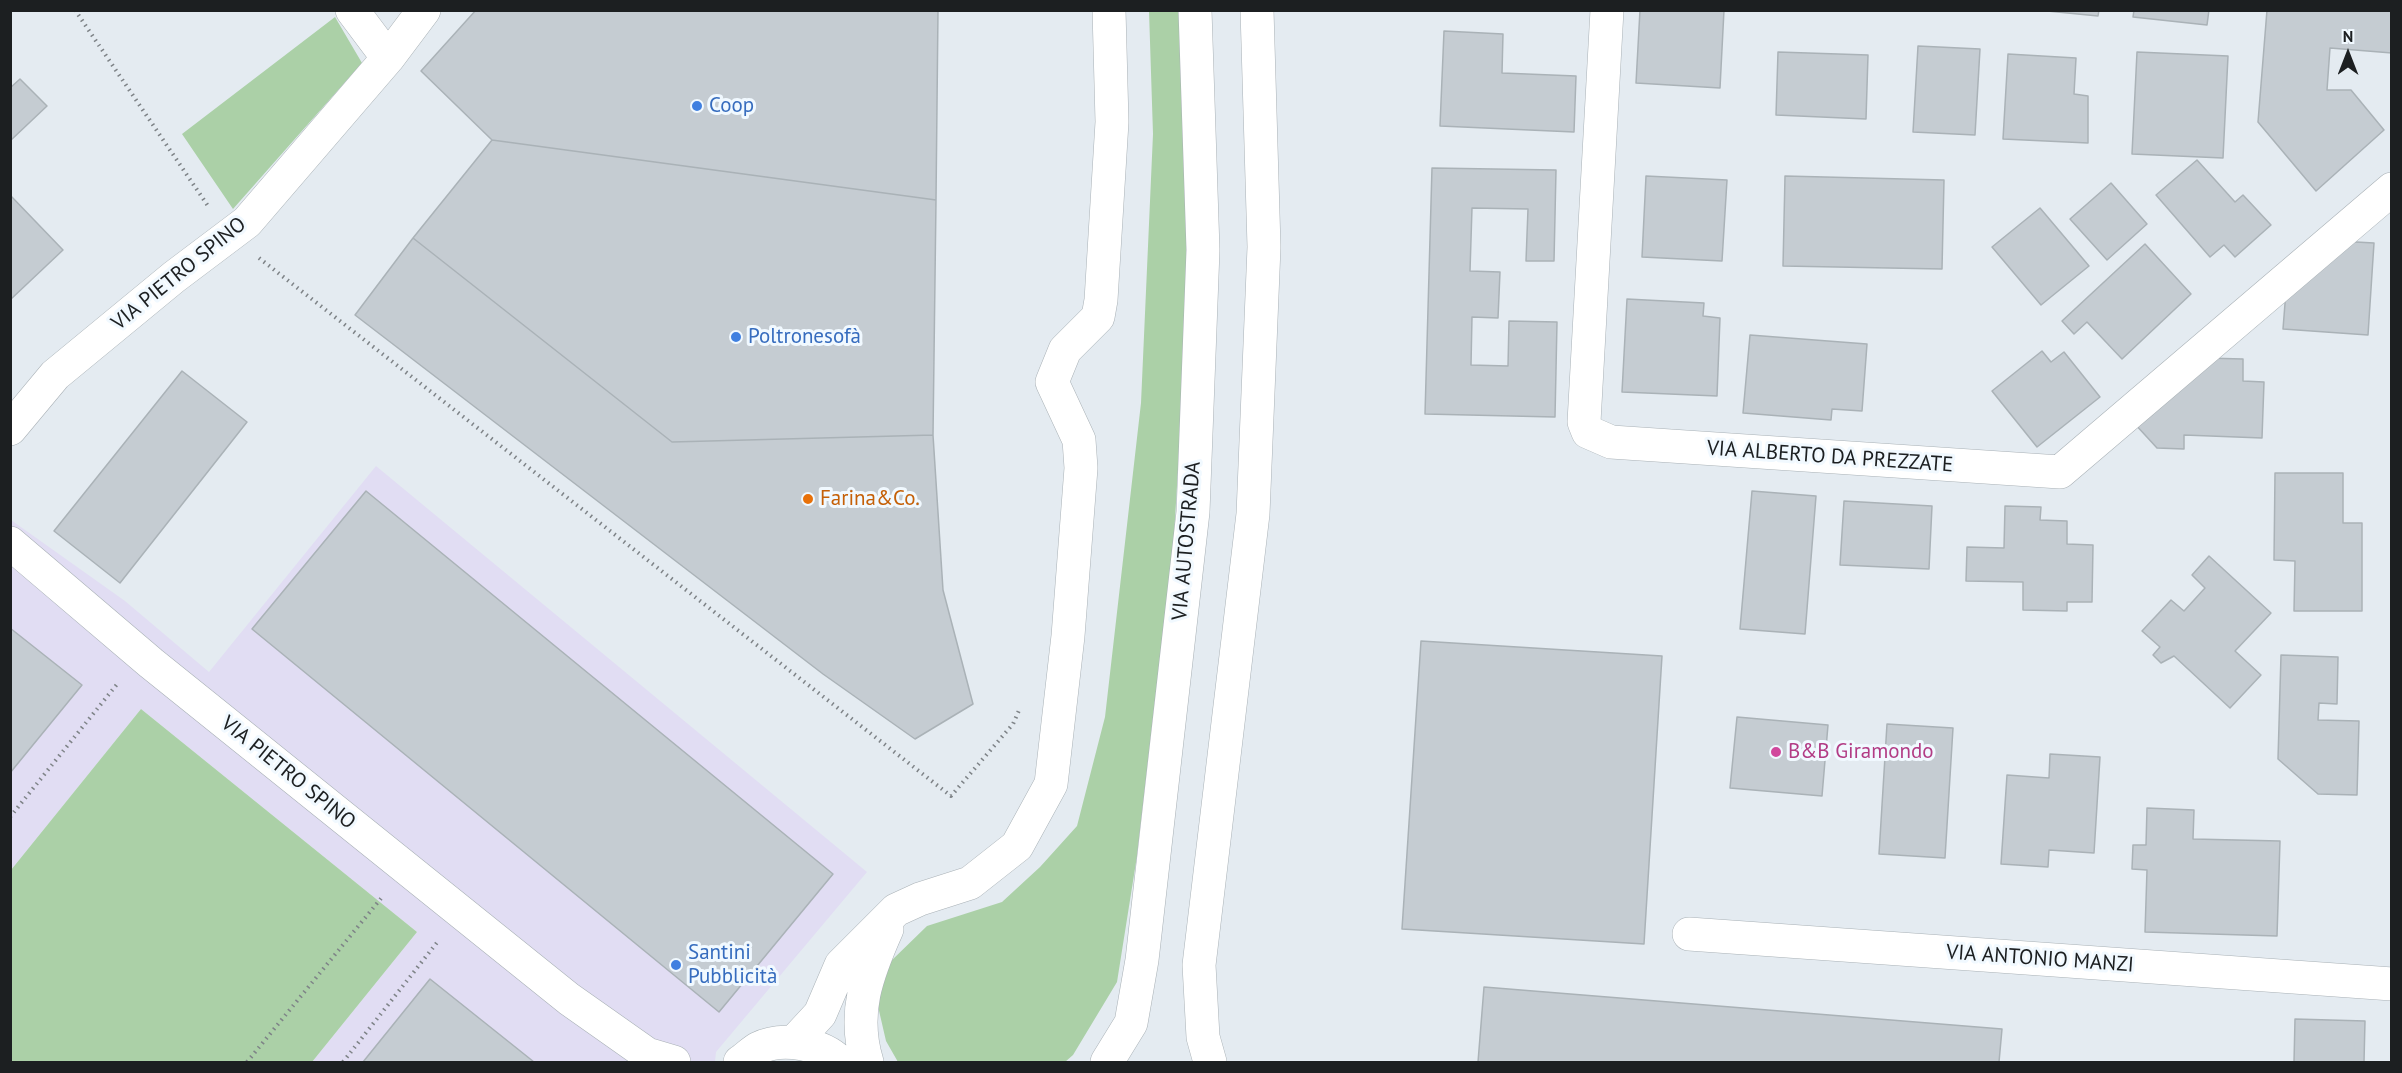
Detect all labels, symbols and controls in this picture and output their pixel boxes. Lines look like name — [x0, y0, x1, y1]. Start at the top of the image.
north arrow — [2318, 24, 2378, 84]
text: N — [2343, 26, 2353, 46]
place label: Coop — [709, 93, 754, 119]
marker: Coop — [690, 99, 704, 113]
street label: VIA PIETRO SPINO — [107, 212, 251, 336]
place label: Poltronesofà — [748, 324, 861, 350]
marker: Poltronesofà — [729, 330, 743, 344]
street label: VIA ALBERTO DA PREZZATE — [1706, 436, 1954, 478]
street label: VIA AUTOSTRADA — [1167, 460, 1207, 622]
place label: Farina&Co. — [820, 486, 920, 512]
marker: Farina&Co. — [801, 492, 815, 506]
street label: VIA PIETRO SPINO — [216, 711, 360, 835]
place label: B&B Giramondo — [1788, 739, 1934, 765]
marker: B&B Giramondo — [1769, 745, 1783, 759]
place label: Santini Pubblicità — [688, 940, 777, 990]
street label: VIA ANTONIO MANZI — [1945, 940, 2135, 978]
marker: Santini Pubblicità — [669, 958, 683, 972]

